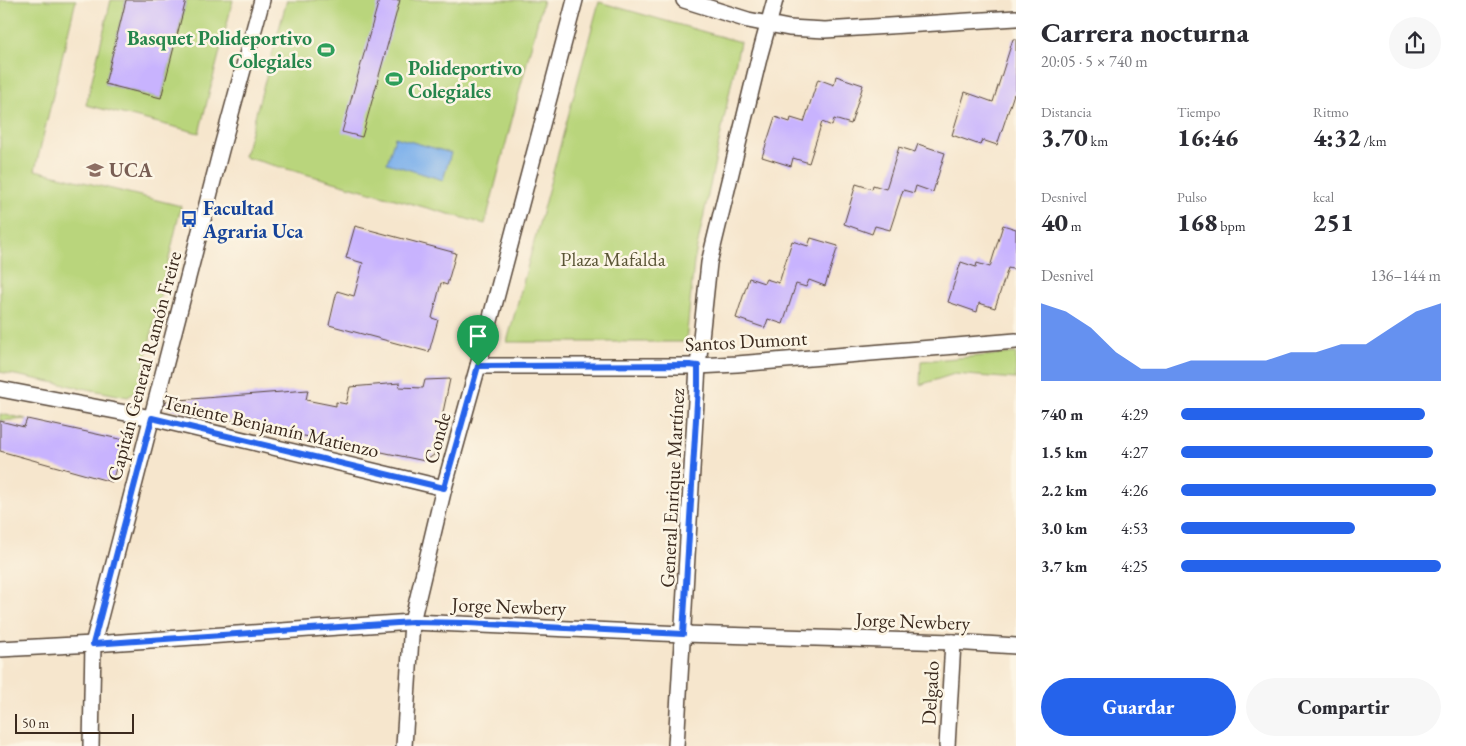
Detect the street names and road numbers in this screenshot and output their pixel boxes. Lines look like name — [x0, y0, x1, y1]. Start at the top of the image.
street label: Capitán General Ramón Freire — [101, 248, 187, 484]
street label: Santos Dumont — [684, 325, 809, 357]
street label: General Enrique Martínez — [654, 387, 690, 588]
street label: Teniente Benjamín Matienzo — [160, 388, 382, 464]
street label: Conde — [417, 409, 457, 467]
street label: Jorge Newbery — [449, 591, 567, 621]
street label: Jorge Newbery — [853, 606, 971, 636]
street label: Delgado — [915, 660, 945, 726]

